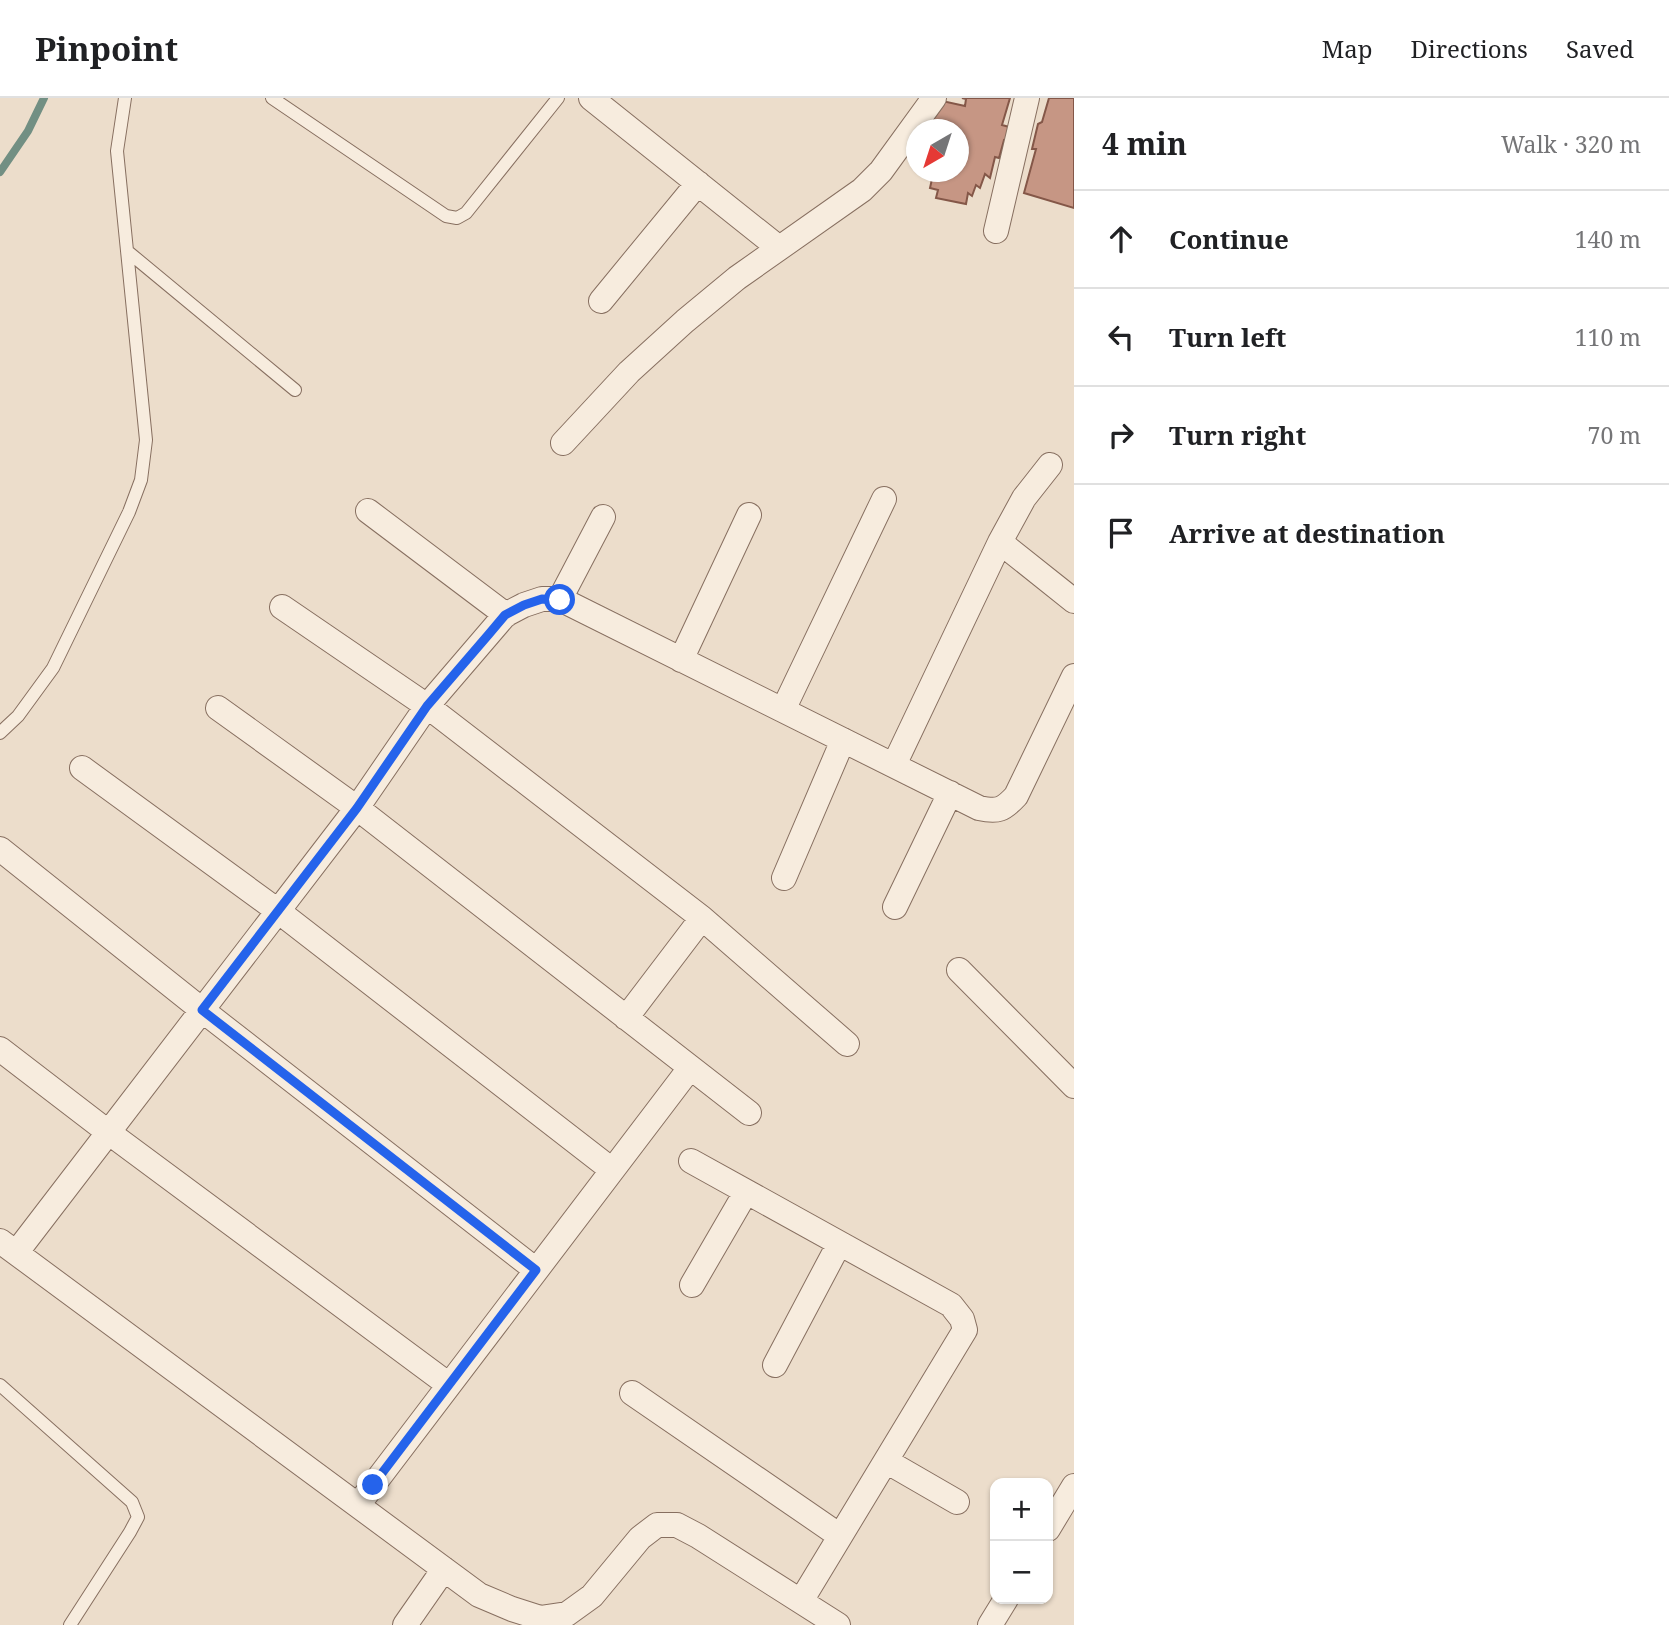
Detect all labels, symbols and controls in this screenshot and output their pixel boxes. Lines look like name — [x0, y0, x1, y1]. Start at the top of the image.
text: Pinpoint — [35, 26, 178, 71]
text: Map — [1322, 32, 1373, 65]
text: Directions — [1411, 32, 1528, 65]
text: Saved — [1566, 32, 1634, 65]
north arrow — [906, 119, 969, 182]
text: 4 min — [1102, 123, 1187, 164]
text: Walk · 320 m — [1501, 128, 1641, 160]
icon: ahead — [1102, 220, 1140, 258]
text: Continue — [1169, 221, 1289, 257]
text: 140 m — [1575, 223, 1641, 255]
icon: left — [1102, 318, 1140, 356]
text: Turn left — [1169, 319, 1286, 355]
text: 110 m — [1575, 321, 1641, 353]
icon: right — [1102, 416, 1140, 454]
text: Turn right — [1169, 417, 1306, 453]
text: 70 m — [1588, 419, 1641, 451]
icon: arrive — [1102, 514, 1140, 552]
text: Arrive at destination — [1169, 515, 1445, 551]
route start — [544, 584, 575, 615]
route end — [357, 1469, 388, 1500]
map controls — [990, 1478, 1053, 1604]
button: + — [990, 1478, 1053, 1541]
button: − — [990, 1541, 1053, 1604]

